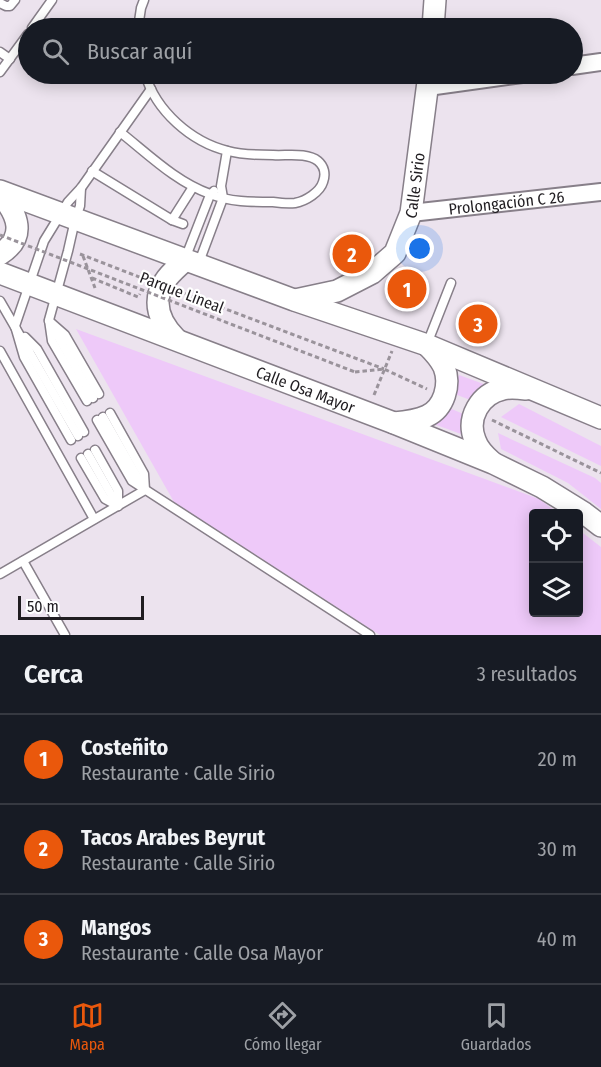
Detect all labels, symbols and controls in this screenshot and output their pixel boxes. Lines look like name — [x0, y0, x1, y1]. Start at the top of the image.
search box — [18, 18, 583, 84]
icon: search — [39, 35, 72, 68]
text: Buscar aquí — [87, 38, 192, 65]
street label: Calle Sirio — [401, 151, 429, 221]
street label: Prolongación C 26 — [448, 187, 565, 219]
pin: 2 — [332, 232, 372, 276]
your location — [405, 234, 434, 263]
pin: 1 — [388, 266, 426, 312]
street label: Parque Lineal — [137, 268, 226, 317]
pin: 3 — [458, 302, 498, 346]
street label: Calle Osa Mayor — [253, 362, 358, 417]
map controls — [529, 509, 583, 617]
button: locate — [529, 509, 583, 563]
button: layers — [529, 563, 583, 617]
scale bar — [18, 593, 144, 620]
text: 50 m — [27, 597, 59, 616]
text: Cerca — [24, 659, 83, 690]
text: 3 resultados — [477, 662, 577, 686]
text: Costeñito — [81, 734, 168, 761]
text: 1 — [39, 747, 48, 771]
text: 20 m — [538, 747, 577, 771]
text: Restaurante · Calle Sirio — [81, 761, 275, 785]
text: Tacos Arabes Beyrut — [81, 824, 265, 851]
text: 2 — [39, 837, 48, 861]
text: 30 m — [537, 837, 577, 861]
text: Restaurante · Calle Sirio — [81, 851, 275, 875]
text: Mangos — [81, 914, 151, 941]
text: 3 — [39, 927, 48, 951]
text: 40 m — [537, 927, 577, 951]
text: Restaurante · Calle Osa Mayor — [81, 941, 323, 965]
tab: Mapa — [70, 999, 105, 1054]
tab: Cómo llegar — [244, 999, 322, 1054]
tab: Guardados — [461, 999, 531, 1054]

